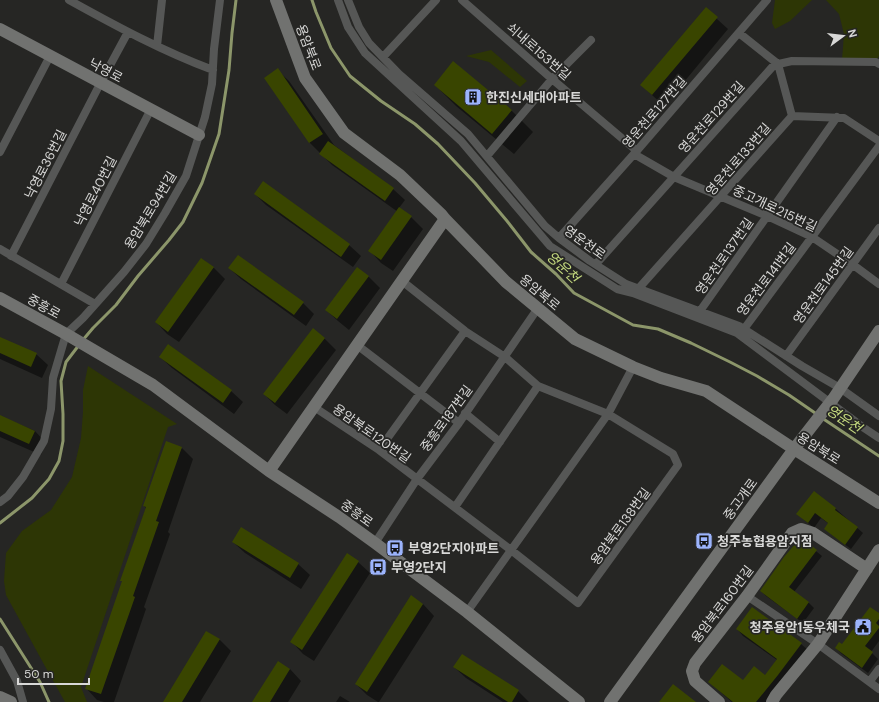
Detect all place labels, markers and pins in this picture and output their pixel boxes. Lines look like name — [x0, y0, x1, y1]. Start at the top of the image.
building icon: 한진신세대아파트 — [463, 87, 483, 107]
place label: 한진신세대아파트 — [486, 89, 582, 106]
bus stop icon: 청주농협용암지점 — [694, 531, 714, 551]
place label: 청주농협용암지점 — [717, 533, 813, 550]
bus stop icon: 부영2단지아파트 — [385, 538, 405, 558]
place label: 부영2단지아파트 — [408, 540, 499, 557]
bus stop icon: 부영2단지 — [368, 557, 388, 577]
place label: 부영2단지 — [391, 559, 446, 576]
public building icon: 청주용암1동우체국 — [853, 617, 873, 637]
place label: 청주용암1동우체국 — [750, 619, 850, 636]

